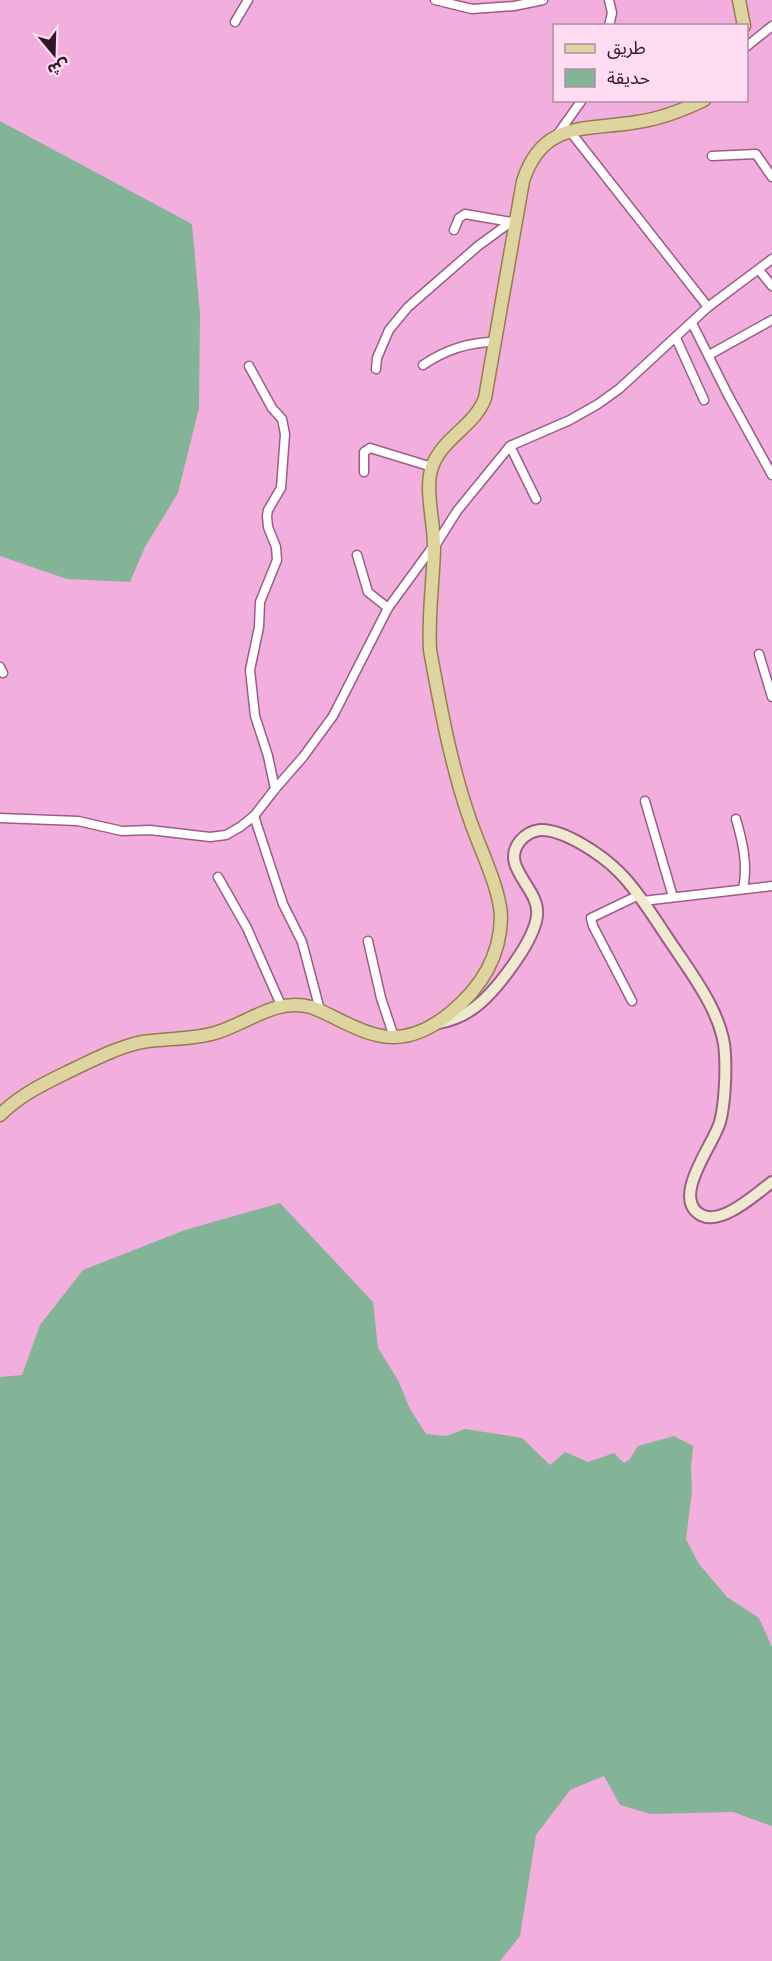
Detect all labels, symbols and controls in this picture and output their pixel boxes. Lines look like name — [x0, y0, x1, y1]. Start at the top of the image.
north arrow — [24, 24, 84, 84]
legend — [553, 24, 748, 102]
text: طريق — [607, 35, 646, 59]
text: ش — [45, 54, 73, 82]
text: حديقة — [607, 65, 650, 89]

